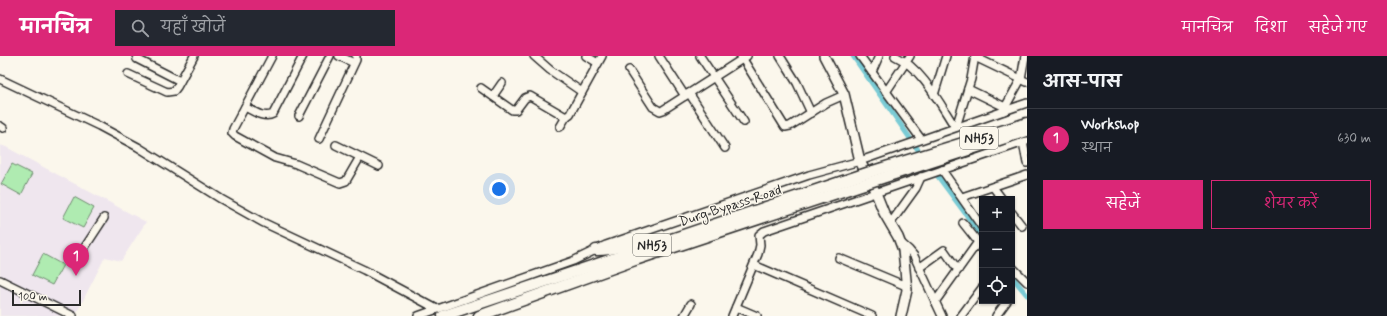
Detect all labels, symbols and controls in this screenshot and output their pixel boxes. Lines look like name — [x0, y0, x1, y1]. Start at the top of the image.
search box — [115, 10, 395, 46]
text: मानचित्र — [20, 15, 91, 40]
icon: search — [129, 17, 151, 39]
text: यहाँ खोजें — [161, 18, 225, 38]
text: मानचित्र — [1182, 19, 1233, 37]
text: दिशा — [1255, 19, 1287, 37]
text: सहेजे गए — [1309, 19, 1367, 37]
text: आस-पास — [1043, 71, 1121, 93]
text: Workshop — [1081, 115, 1140, 135]
road number: NH53 — [960, 127, 998, 149]
text: 1 — [1053, 130, 1059, 147]
text: 630 m — [1337, 130, 1371, 147]
text: स्थान — [1081, 140, 1112, 157]
your location — [489, 179, 509, 199]
button: सहेजें — [1043, 180, 1203, 229]
button: शेयर करें — [1211, 180, 1371, 229]
street label: Durg Bypass Road — [677, 181, 784, 232]
map controls — [979, 196, 1015, 304]
button: + — [979, 196, 1015, 232]
button: − — [979, 232, 1015, 268]
road number: NH53 — [633, 234, 671, 256]
pin: 1 — [63, 243, 89, 276]
button: locate — [979, 268, 1015, 304]
scale bar — [12, 288, 81, 307]
text: 100 m — [18, 290, 48, 304]

